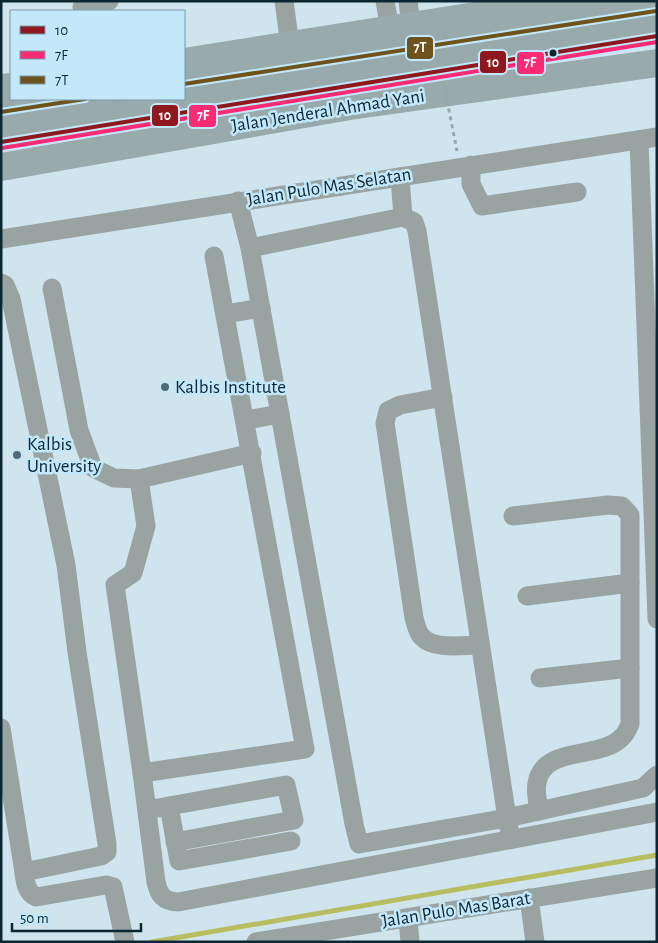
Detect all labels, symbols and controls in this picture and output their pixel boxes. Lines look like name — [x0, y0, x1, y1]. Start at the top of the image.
legend — [10, 10, 185, 100]
text: 10 — [55, 23, 68, 38]
line badge: 7T — [406, 36, 434, 60]
text: 7T — [413, 41, 427, 55]
text: 7F — [55, 48, 68, 63]
unlabelled marker — [548, 48, 558, 58]
line badge: 10 — [479, 50, 507, 74]
line badge: 7F — [516, 51, 545, 75]
text: 10 — [487, 56, 499, 70]
text: 7F — [524, 56, 537, 70]
text: 7T — [55, 73, 69, 88]
street label: Jalan Jenderal Ahmad Yani — [230, 86, 426, 136]
line badge: 10 — [151, 104, 179, 127]
line badge: 7F — [188, 104, 217, 128]
text: 10 — [159, 109, 171, 123]
text: 7F — [197, 109, 210, 123]
street label: Jalan Pulo Mas Selatan — [246, 165, 412, 209]
place label: Kalbis Institute — [175, 378, 286, 397]
marker: Kalbis Institute — [159, 381, 171, 393]
place label: Kalbis University — [27, 435, 101, 476]
marker: Kalbis University — [11, 449, 23, 461]
street label: Jalan Pulo Mas Barat — [380, 889, 532, 931]
scale bar — [12, 900, 141, 932]
text: 50 m — [20, 911, 49, 926]

